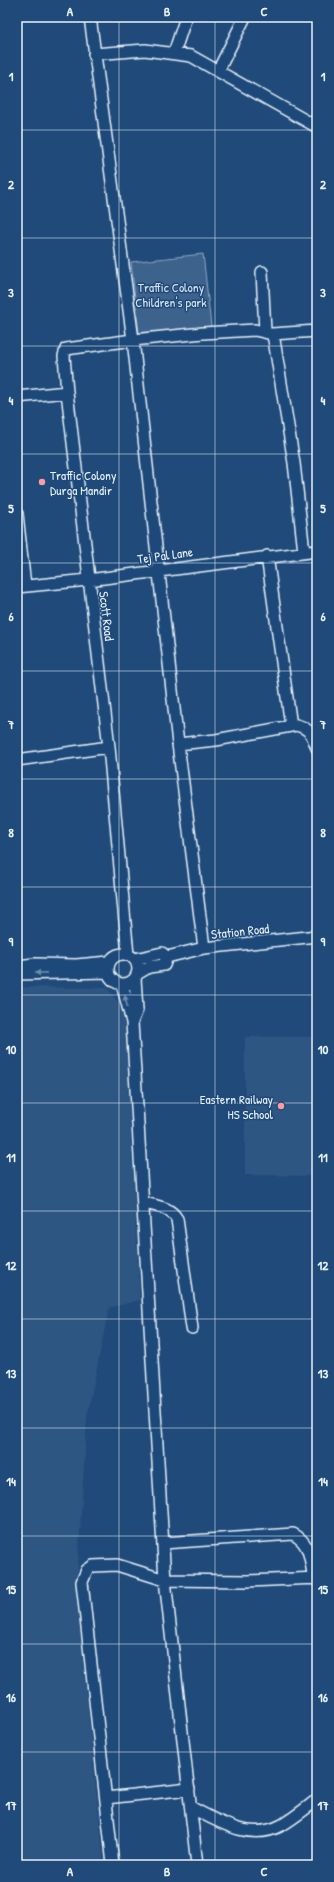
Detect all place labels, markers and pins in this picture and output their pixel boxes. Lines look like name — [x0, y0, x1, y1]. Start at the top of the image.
place label: Traffic Colony Durga Mandir — [50, 466, 117, 499]
marker: Traffic Colony Durga Mandir — [37, 477, 47, 487]
place label: Eastern Railway HS School — [200, 1090, 274, 1123]
marker: Eastern Railway HS School — [276, 1101, 286, 1111]

